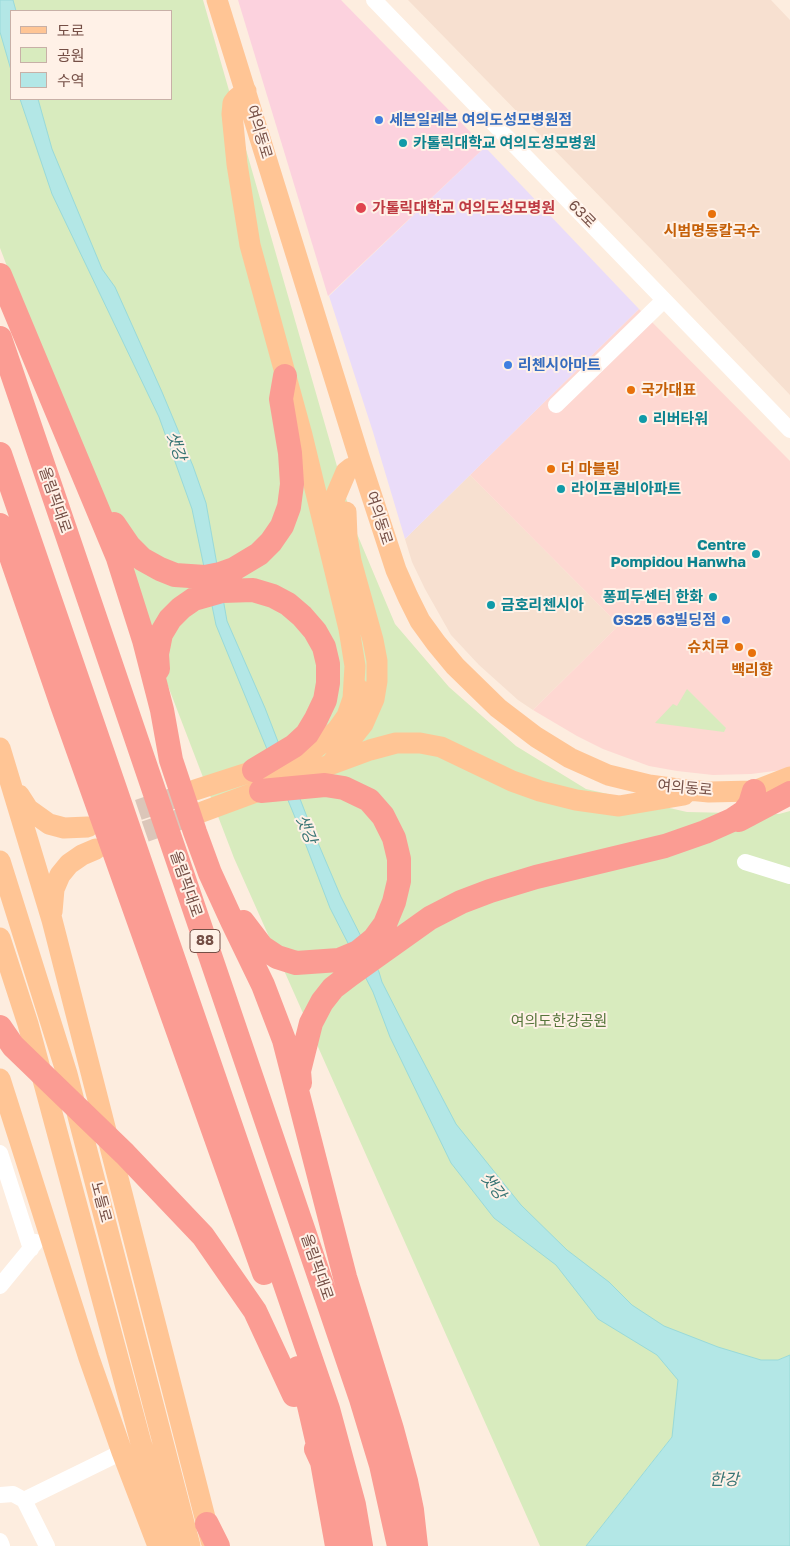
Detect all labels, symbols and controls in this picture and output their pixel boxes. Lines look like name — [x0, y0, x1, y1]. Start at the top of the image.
legend — [10, 10, 172, 100]
text: 도로 — [57, 21, 85, 39]
text: 공원 — [57, 46, 85, 64]
text: 수역 — [57, 71, 85, 89]
street label: 여의동로 — [242, 103, 276, 161]
place label: 세븐일레븐 여의도성모병원점 — [389, 111, 572, 129]
marker: 세븐일레븐 여의도성모병원점 — [373, 114, 385, 126]
place label: 카톨릭대학교 여의도성모병원 — [413, 134, 596, 152]
marker: 카톨릭대학교 여의도성모병원 — [397, 137, 409, 149]
street label: 63로 — [565, 196, 599, 232]
place label: 가톨릭대학교 여의도성모병원 — [372, 199, 555, 217]
marker: 가톨릭대학교 여의도성모병원 — [354, 201, 368, 215]
marker: 시범명동칼국수 — [706, 208, 718, 220]
place label: 시범명동칼국수 — [664, 222, 760, 240]
place label: 리첸시아마트 — [518, 356, 601, 374]
marker: 리첸시아마트 — [502, 359, 514, 371]
place label: 국가대표 — [641, 381, 696, 399]
marker: 국가대표 — [625, 384, 637, 396]
place label: 리버타워 — [653, 410, 708, 428]
marker: 리버타워 — [637, 413, 649, 425]
water label: 샛강 — [162, 429, 190, 463]
place label: 더 마블링 — [561, 460, 620, 478]
marker: 더 마블링 — [545, 463, 557, 475]
street label: 올림픽대로 — [35, 464, 75, 536]
place label: 라이프콤비아파트 — [571, 480, 681, 498]
marker: 라이프콤비아파트 — [555, 483, 567, 495]
street label: 여의동로 — [362, 489, 396, 547]
place label: Centre Pompidou Hanwha — [610, 536, 746, 571]
marker: Centre Pompidou Hanwha — [750, 548, 762, 560]
place label: 퐁피두센터 한화 — [603, 588, 703, 606]
marker: 퐁피두센터 한화 — [707, 591, 719, 603]
place label: 금호리첸시아 — [501, 596, 584, 614]
marker: 금호리첸시아 — [485, 599, 497, 611]
place label: GS25 63빌딩점 — [613, 611, 716, 629]
marker: GS25 63빌딩점 — [720, 614, 732, 626]
place label: 슈치쿠 — [688, 638, 729, 656]
marker: 슈치쿠 — [733, 641, 745, 653]
marker: 백리향 — [746, 647, 758, 659]
place label: 백리향 — [731, 661, 773, 679]
street label: 여의동로 — [657, 777, 713, 799]
water label: 샛강 — [292, 812, 320, 846]
street label: 올림픽대로 — [166, 848, 206, 920]
road number: 88 — [190, 929, 220, 952]
park label: 여의도한강공원 — [511, 1012, 607, 1030]
water label: 샛강 — [476, 1168, 510, 1204]
street label: 노들로 — [87, 1180, 115, 1224]
street label: 올림픽대로 — [297, 1231, 337, 1303]
water label: 한강 — [709, 1470, 739, 1490]

